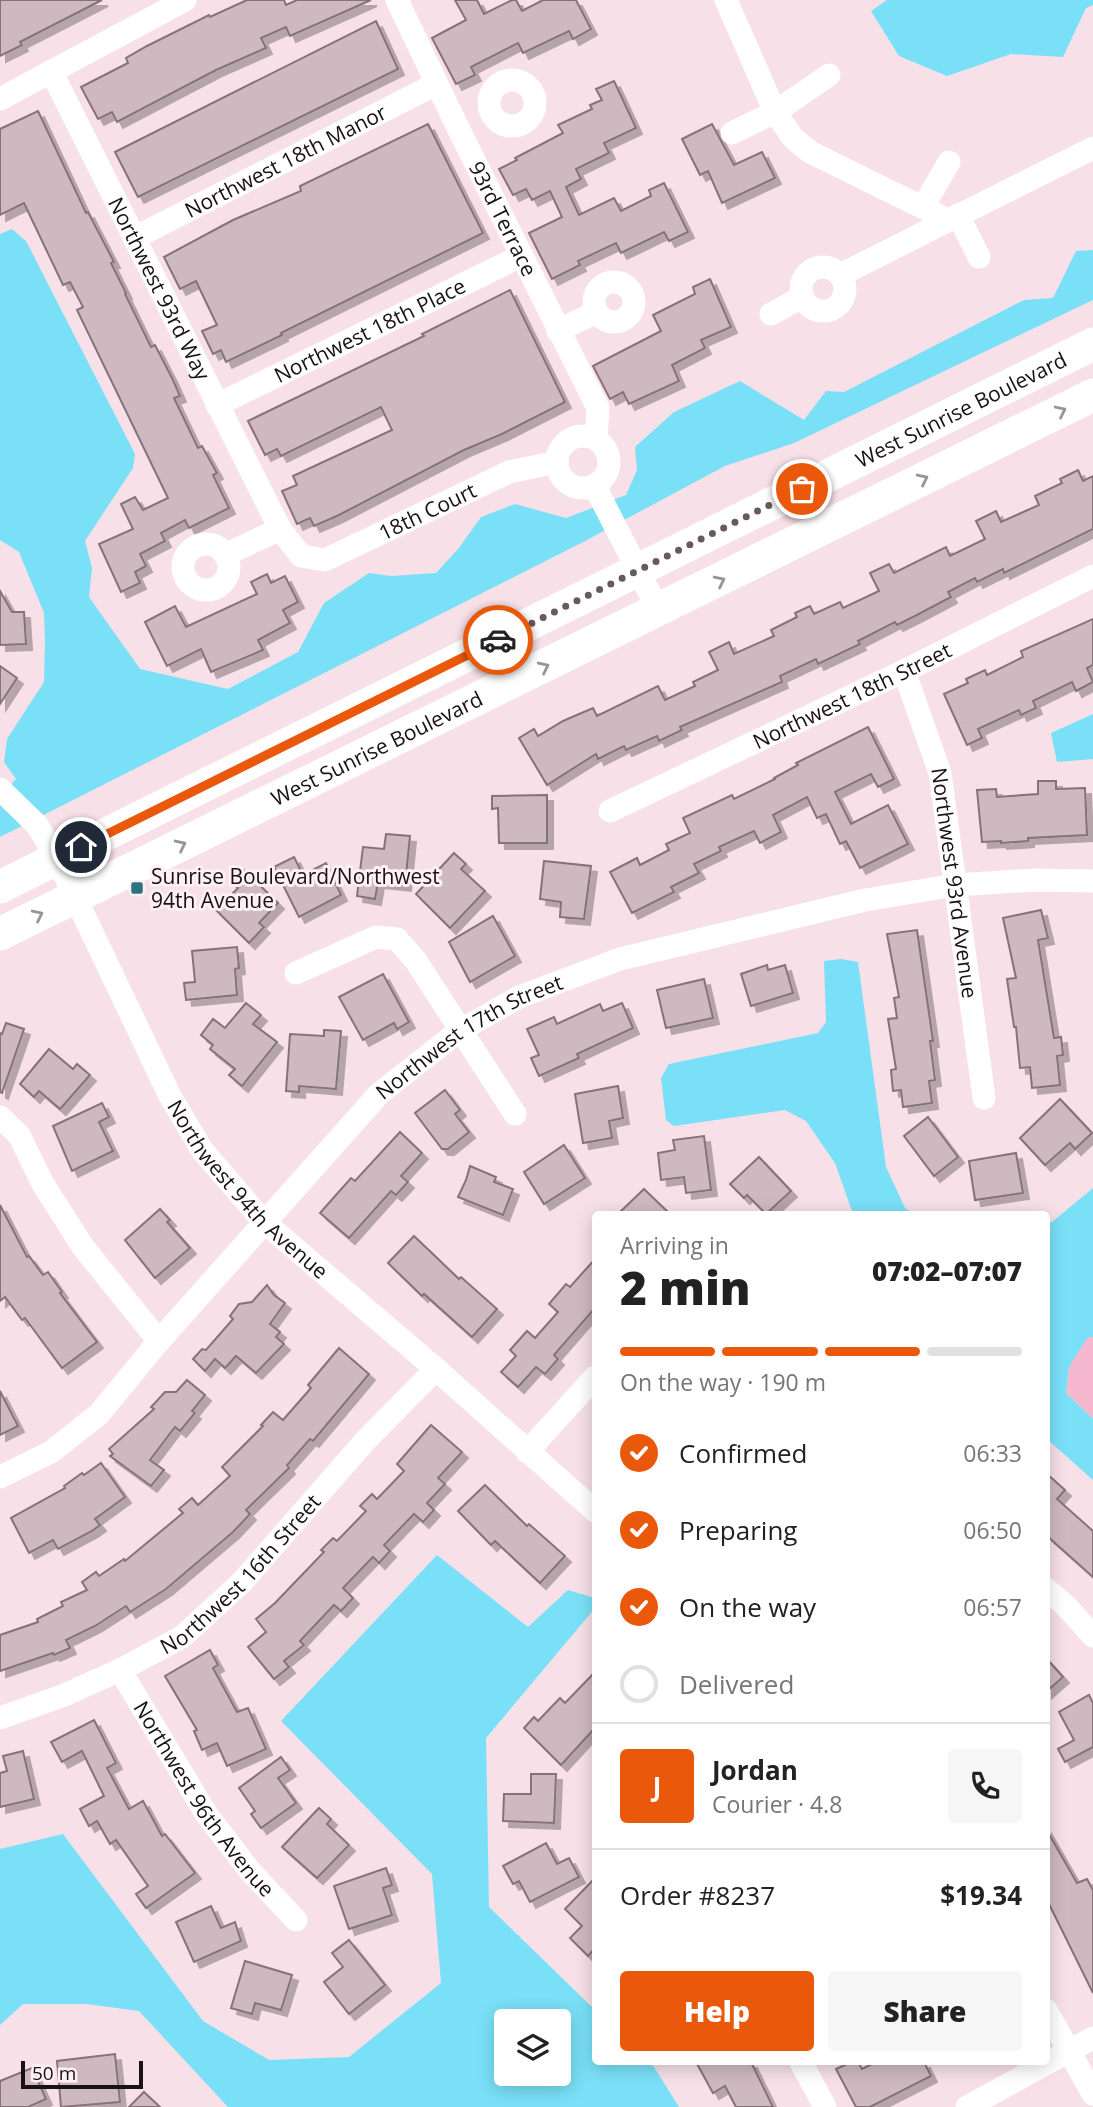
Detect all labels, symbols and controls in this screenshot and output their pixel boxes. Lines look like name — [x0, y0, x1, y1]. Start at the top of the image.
street label: Northwest 18th Manor — [180, 97, 392, 224]
street label: 93rd Terrace — [463, 156, 544, 281]
street label: Northwest 93rd Way — [102, 192, 217, 385]
street label: Northwest 18th Place — [269, 271, 470, 389]
street label: West Sunrise Boulevard — [851, 345, 1071, 474]
one-way arrow — [1054, 406, 1066, 420]
pin — [772, 459, 832, 519]
icon: bag — [783, 470, 821, 508]
one-way arrow — [916, 474, 928, 488]
street label: 18th Court — [374, 476, 481, 546]
one-way arrow — [713, 575, 725, 589]
courier — [463, 605, 533, 675]
icon: car — [479, 621, 517, 659]
street label: Northwest 18th Street — [748, 636, 956, 755]
one-way arrow — [537, 662, 549, 676]
street label: West Sunrise Boulevard — [266, 684, 487, 812]
street label: Northwest 93rd Avenue — [925, 766, 984, 1000]
pin — [51, 817, 111, 877]
icon: home — [62, 828, 100, 866]
one-way arrow — [174, 840, 186, 854]
place label: Sunrise Boulevard/Northwest 94th Avenue — [151, 862, 440, 914]
marker: Sunrise Boulevard/Northwest 94th Avenue — [129, 880, 145, 896]
one-way arrow — [31, 910, 43, 924]
street label: Northwest 17th Street — [370, 968, 566, 1106]
street label: Northwest 94th Avenue — [161, 1095, 334, 1285]
text: Arriving in — [620, 1229, 729, 1261]
text: 07:02–07:07 — [872, 1253, 1022, 1289]
text: 2 min — [620, 1256, 751, 1318]
text: On the way · 190 m — [620, 1366, 826, 1398]
icon: check — [620, 1434, 658, 1472]
text: Confirmed — [679, 1435, 807, 1471]
text: 06:33 — [963, 1437, 1022, 1469]
street label: Northwest 16th Street — [155, 1488, 327, 1660]
icon: check — [620, 1511, 658, 1549]
text: Preparing — [679, 1512, 797, 1548]
text: 06:50 — [963, 1514, 1022, 1546]
icon: check — [620, 1588, 658, 1626]
text: On the way — [679, 1589, 816, 1625]
text: 06:57 — [963, 1591, 1022, 1623]
text: Delivered — [679, 1666, 794, 1702]
street label: Northwest 96th Avenue — [128, 1696, 281, 1903]
button: phone — [948, 1749, 1022, 1823]
text: Jordan — [712, 1752, 798, 1788]
text: J — [653, 1768, 661, 1804]
text: Courier · 4.8 — [712, 1788, 842, 1820]
text: Order #8237 — [620, 1877, 775, 1913]
text: $19.34 — [940, 1877, 1022, 1913]
button: Help — [620, 1971, 814, 2051]
button: Share — [828, 1971, 1022, 2051]
map controls — [494, 2009, 571, 2086]
button: layers — [494, 2009, 571, 2086]
scale bar — [21, 2058, 144, 2090]
text: 50 m — [32, 2060, 76, 2086]

